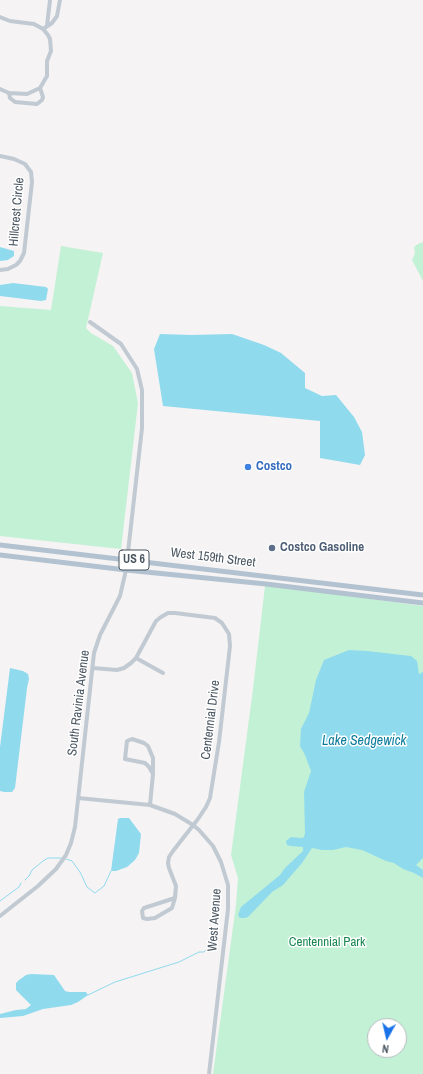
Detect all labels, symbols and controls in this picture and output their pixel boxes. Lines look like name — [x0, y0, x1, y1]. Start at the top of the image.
street label: Hillcrest Circle — [6, 177, 28, 247]
place label: Costco — [256, 459, 292, 475]
marker: Costco — [243, 462, 253, 472]
place label: Costco Gasoline — [280, 540, 364, 556]
marker: Costco Gasoline — [267, 543, 277, 553]
street label: West 159th Street — [170, 545, 256, 571]
road number: US 6 — [119, 550, 149, 570]
street label: South Ravinia Avenue — [65, 649, 93, 757]
street label: Centennial Drive — [198, 679, 224, 761]
water label: Lake Sedgewick — [322, 733, 406, 749]
street label: West Avenue — [205, 888, 225, 952]
park label: Centennial Park — [289, 935, 365, 951]
north arrow — [367, 1018, 407, 1058]
text: N — [381, 1042, 390, 1056]

